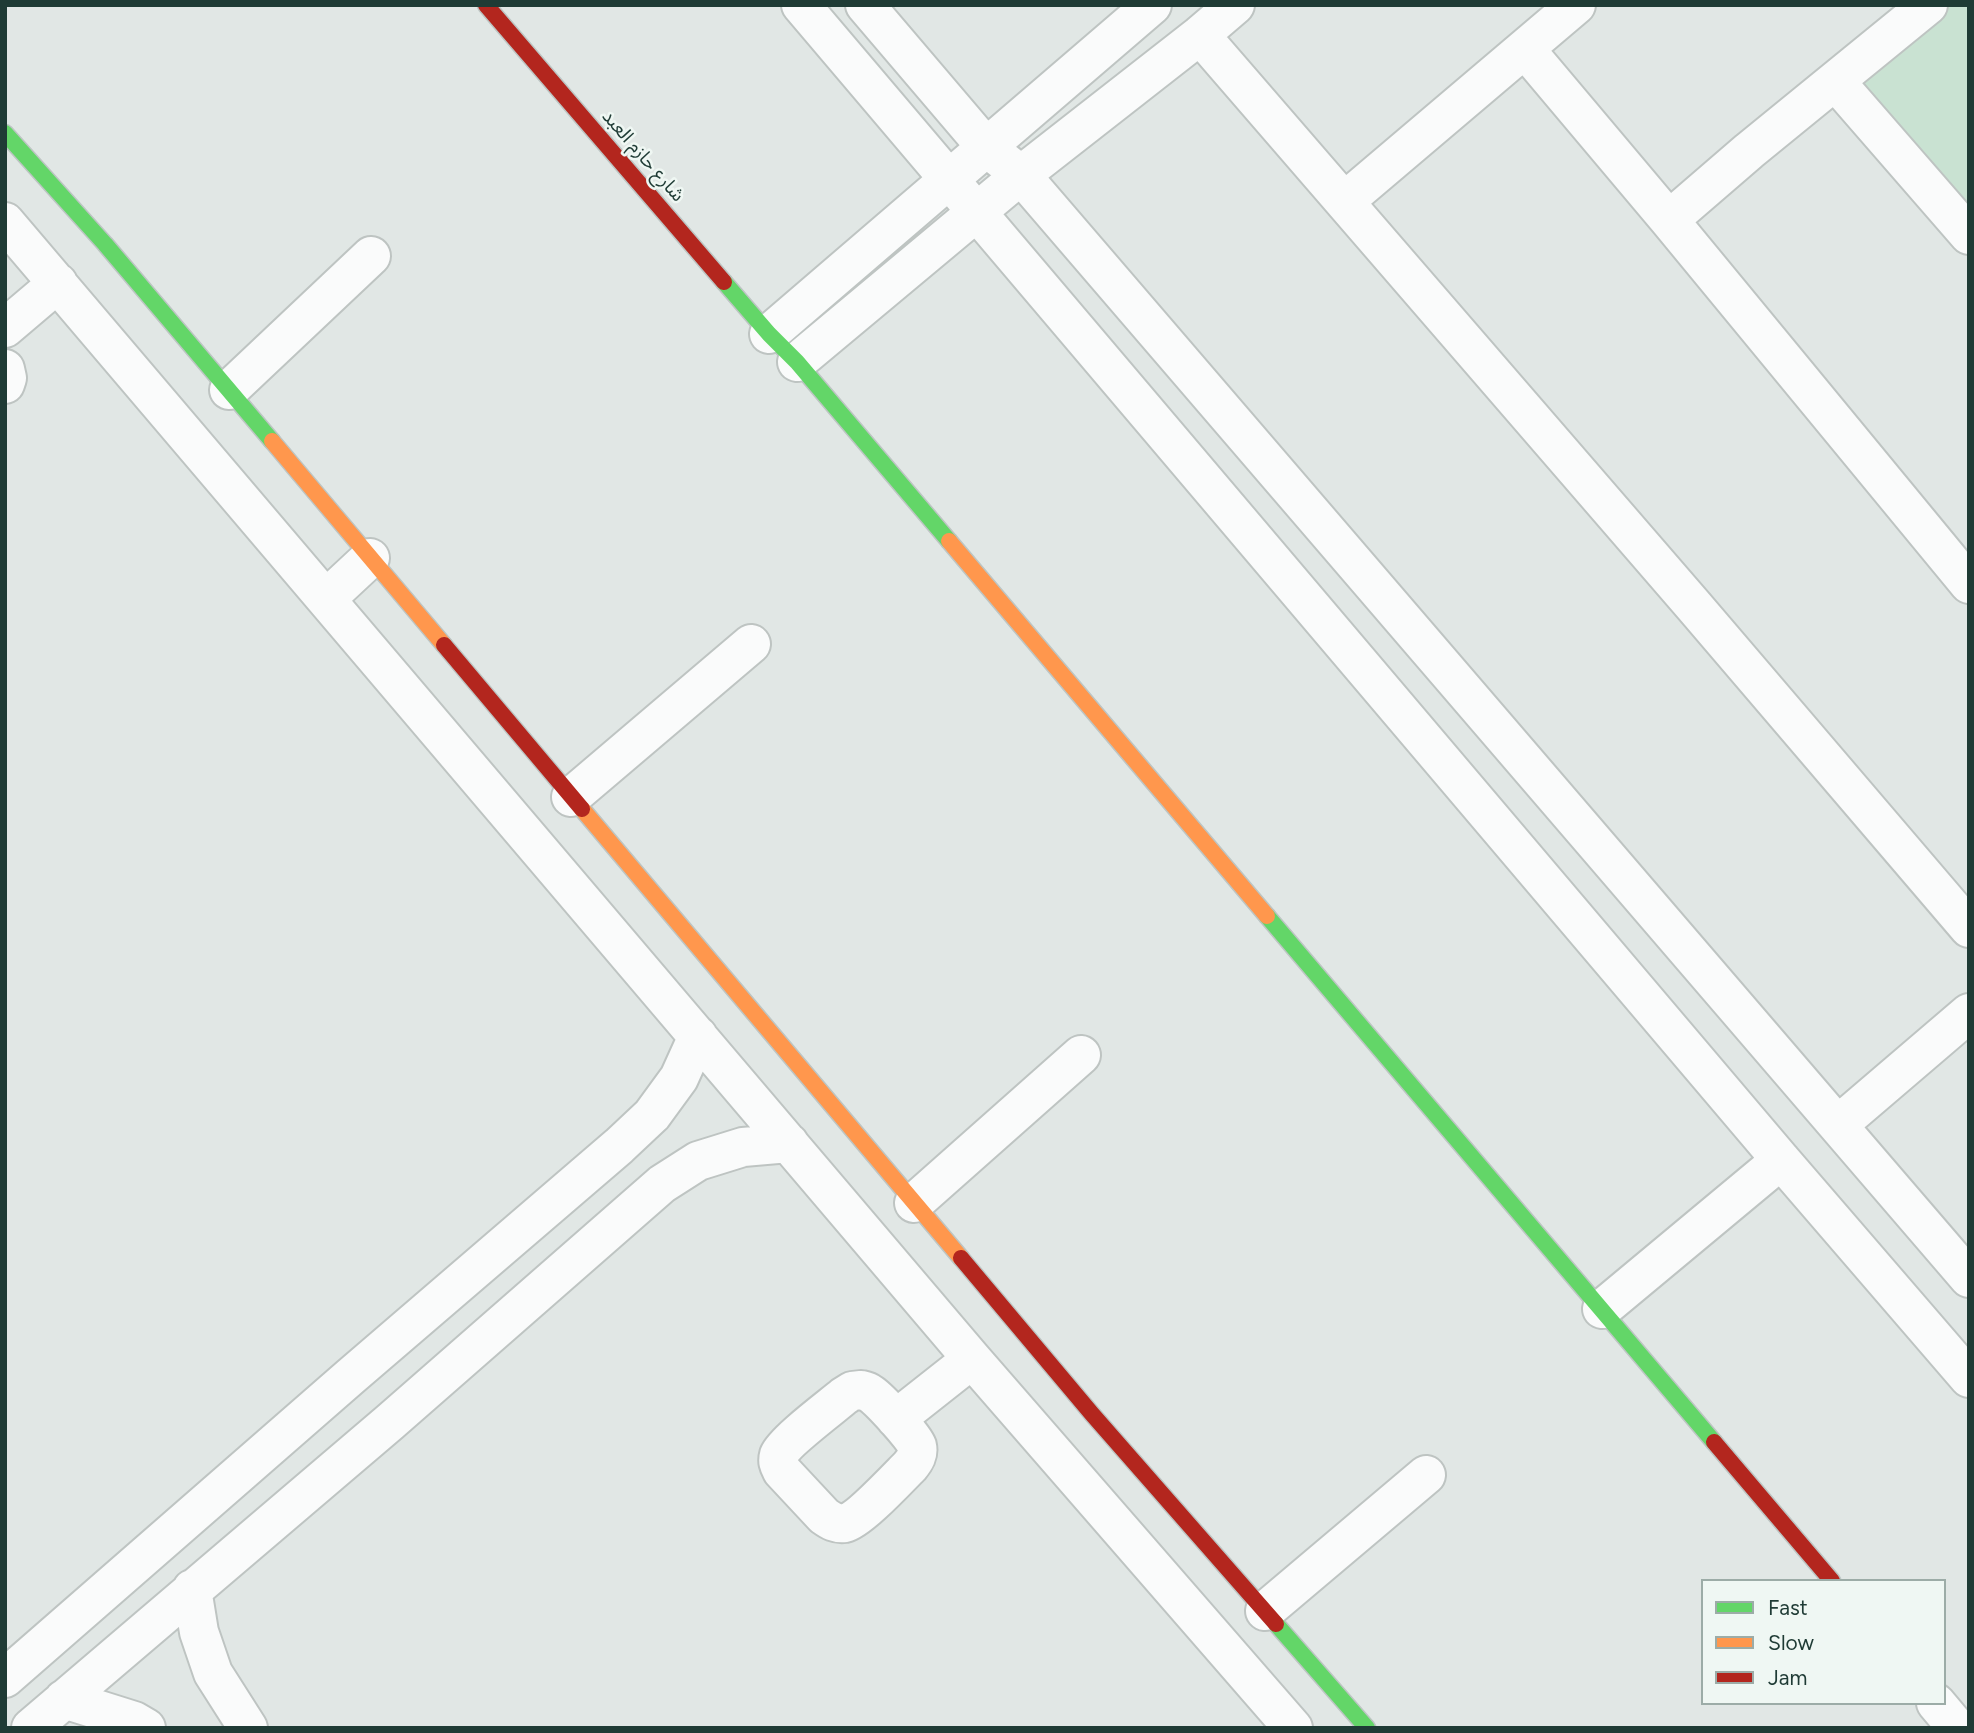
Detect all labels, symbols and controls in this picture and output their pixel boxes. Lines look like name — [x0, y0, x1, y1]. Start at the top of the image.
street label: شارع حازم العبد — [597, 105, 689, 207]
legend — [1701, 1579, 1946, 1705]
text: Fast — [1768, 1595, 1808, 1620]
text: Slow — [1768, 1630, 1814, 1655]
text: Jam — [1768, 1665, 1807, 1690]

